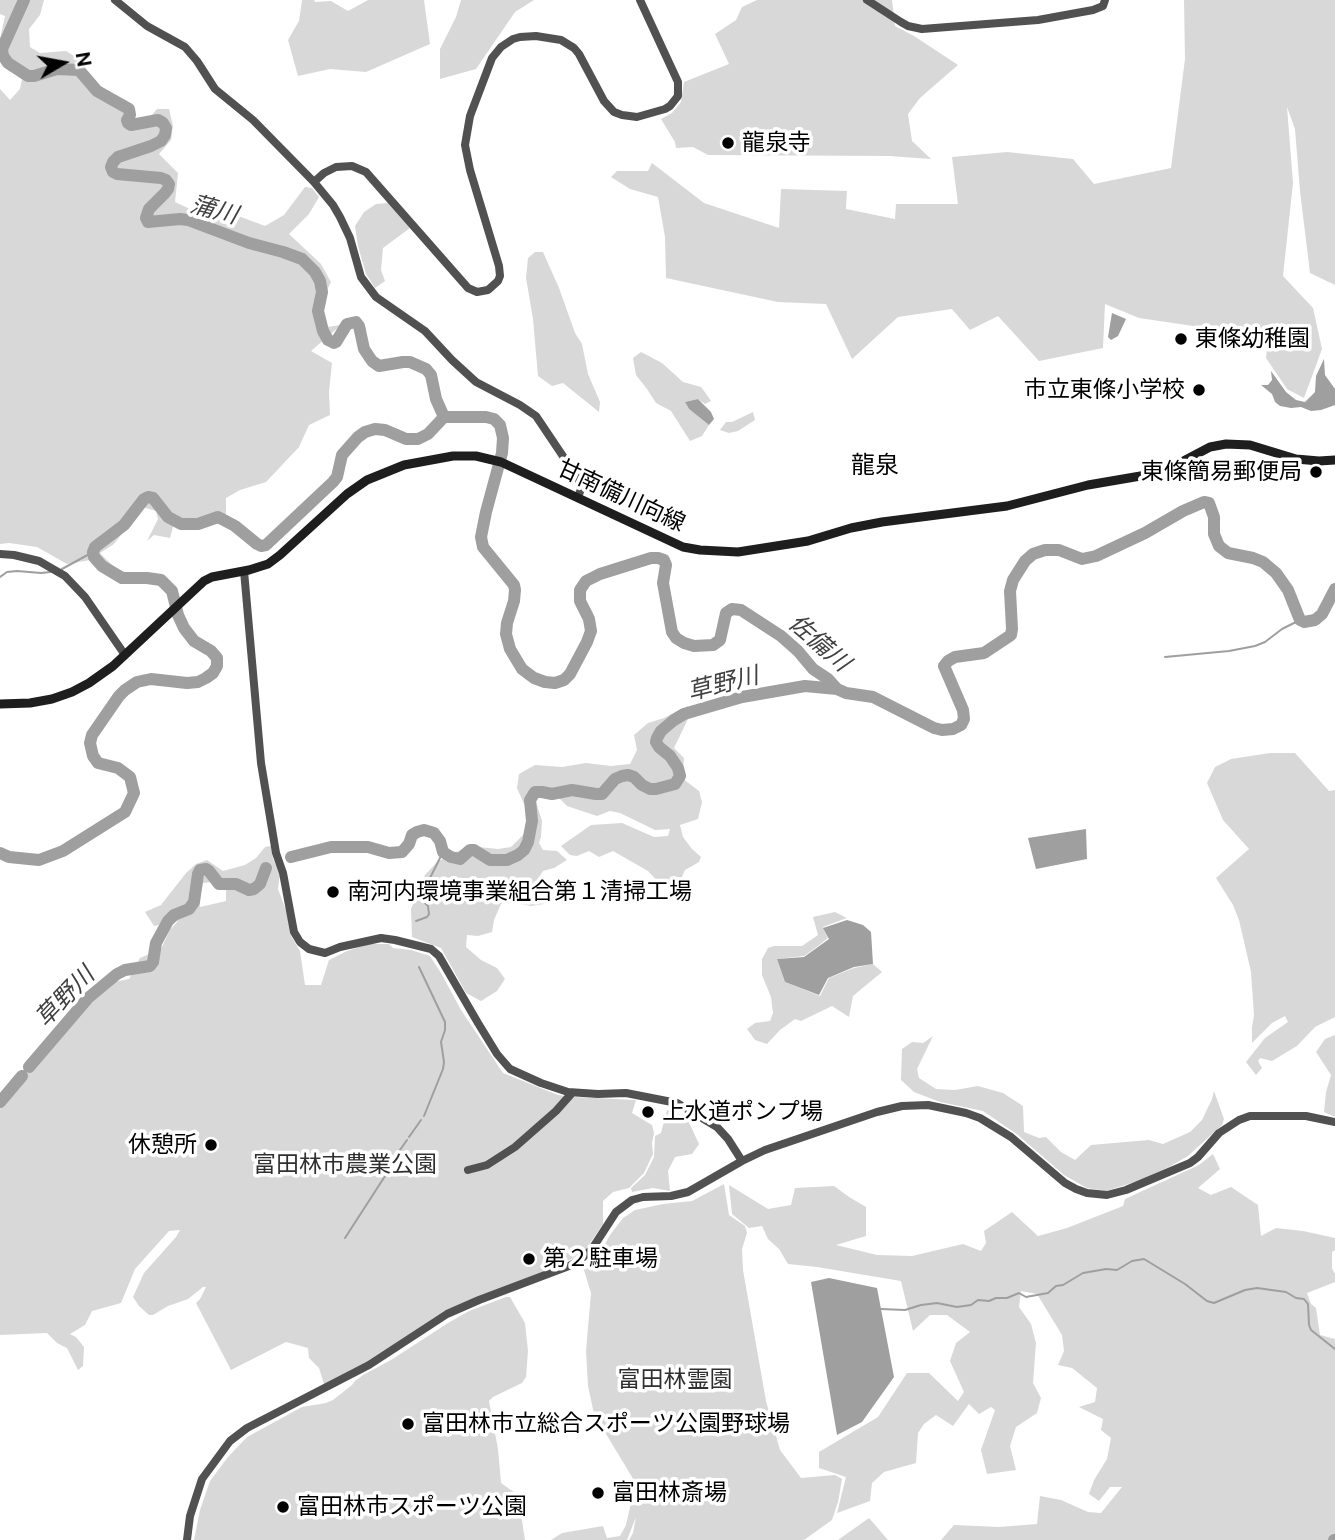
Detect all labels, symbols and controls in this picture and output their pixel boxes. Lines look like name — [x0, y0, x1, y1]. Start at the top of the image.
north arrow — [28, 28, 98, 98]
text: N — [72, 50, 96, 69]
place label: 龍泉寺 — [742, 129, 811, 157]
marker: 龍泉寺 — [720, 135, 736, 151]
water label: 蒲川 — [187, 190, 241, 230]
place label: 東條幼稚園 — [1195, 325, 1310, 353]
marker: 東條幼稚園 — [1173, 331, 1189, 347]
place label: 市立東條小学校 — [1024, 376, 1185, 404]
marker: 市立東條小学校 — [1191, 382, 1207, 398]
district label: 龍泉 — [851, 452, 899, 480]
street label: 甘南備川向線 — [553, 454, 689, 538]
place label: 東條簡易郵便局 — [1141, 458, 1302, 486]
marker: 東條簡易郵便局 — [1308, 464, 1324, 480]
water label: 佐備川 — [782, 609, 856, 677]
water label: 草野川 — [685, 661, 761, 707]
place label: 南河内環境事業組合第１清掃工場 — [347, 878, 692, 906]
marker: 南河内環境事業組合第１清掃工場 — [325, 884, 341, 900]
water label: 草野川 — [30, 961, 100, 1033]
place label: 上水道ポンプ場 — [662, 1098, 823, 1126]
marker: 上水道ポンプ場 — [640, 1104, 656, 1120]
place label: 休憩所 — [128, 1131, 197, 1159]
marker: 休憩所 — [203, 1137, 219, 1153]
park label: 富田林市農業公園 — [253, 1151, 437, 1179]
place label: 第２駐車場 — [543, 1245, 658, 1273]
marker: 第２駐車場 — [521, 1251, 537, 1267]
park label: 富田林霊園 — [618, 1366, 732, 1394]
place label: 富田林市立総合スポーツ公園野球場 — [422, 1410, 790, 1438]
marker: 富田林市立総合スポーツ公園野球場 — [400, 1416, 416, 1432]
place label: 富田林斎場 — [612, 1479, 727, 1507]
marker: 富田林斎場 — [590, 1485, 606, 1501]
place label: 富田林市スポーツ公園 — [297, 1493, 527, 1521]
marker: 富田林市スポーツ公園 — [275, 1499, 291, 1515]

